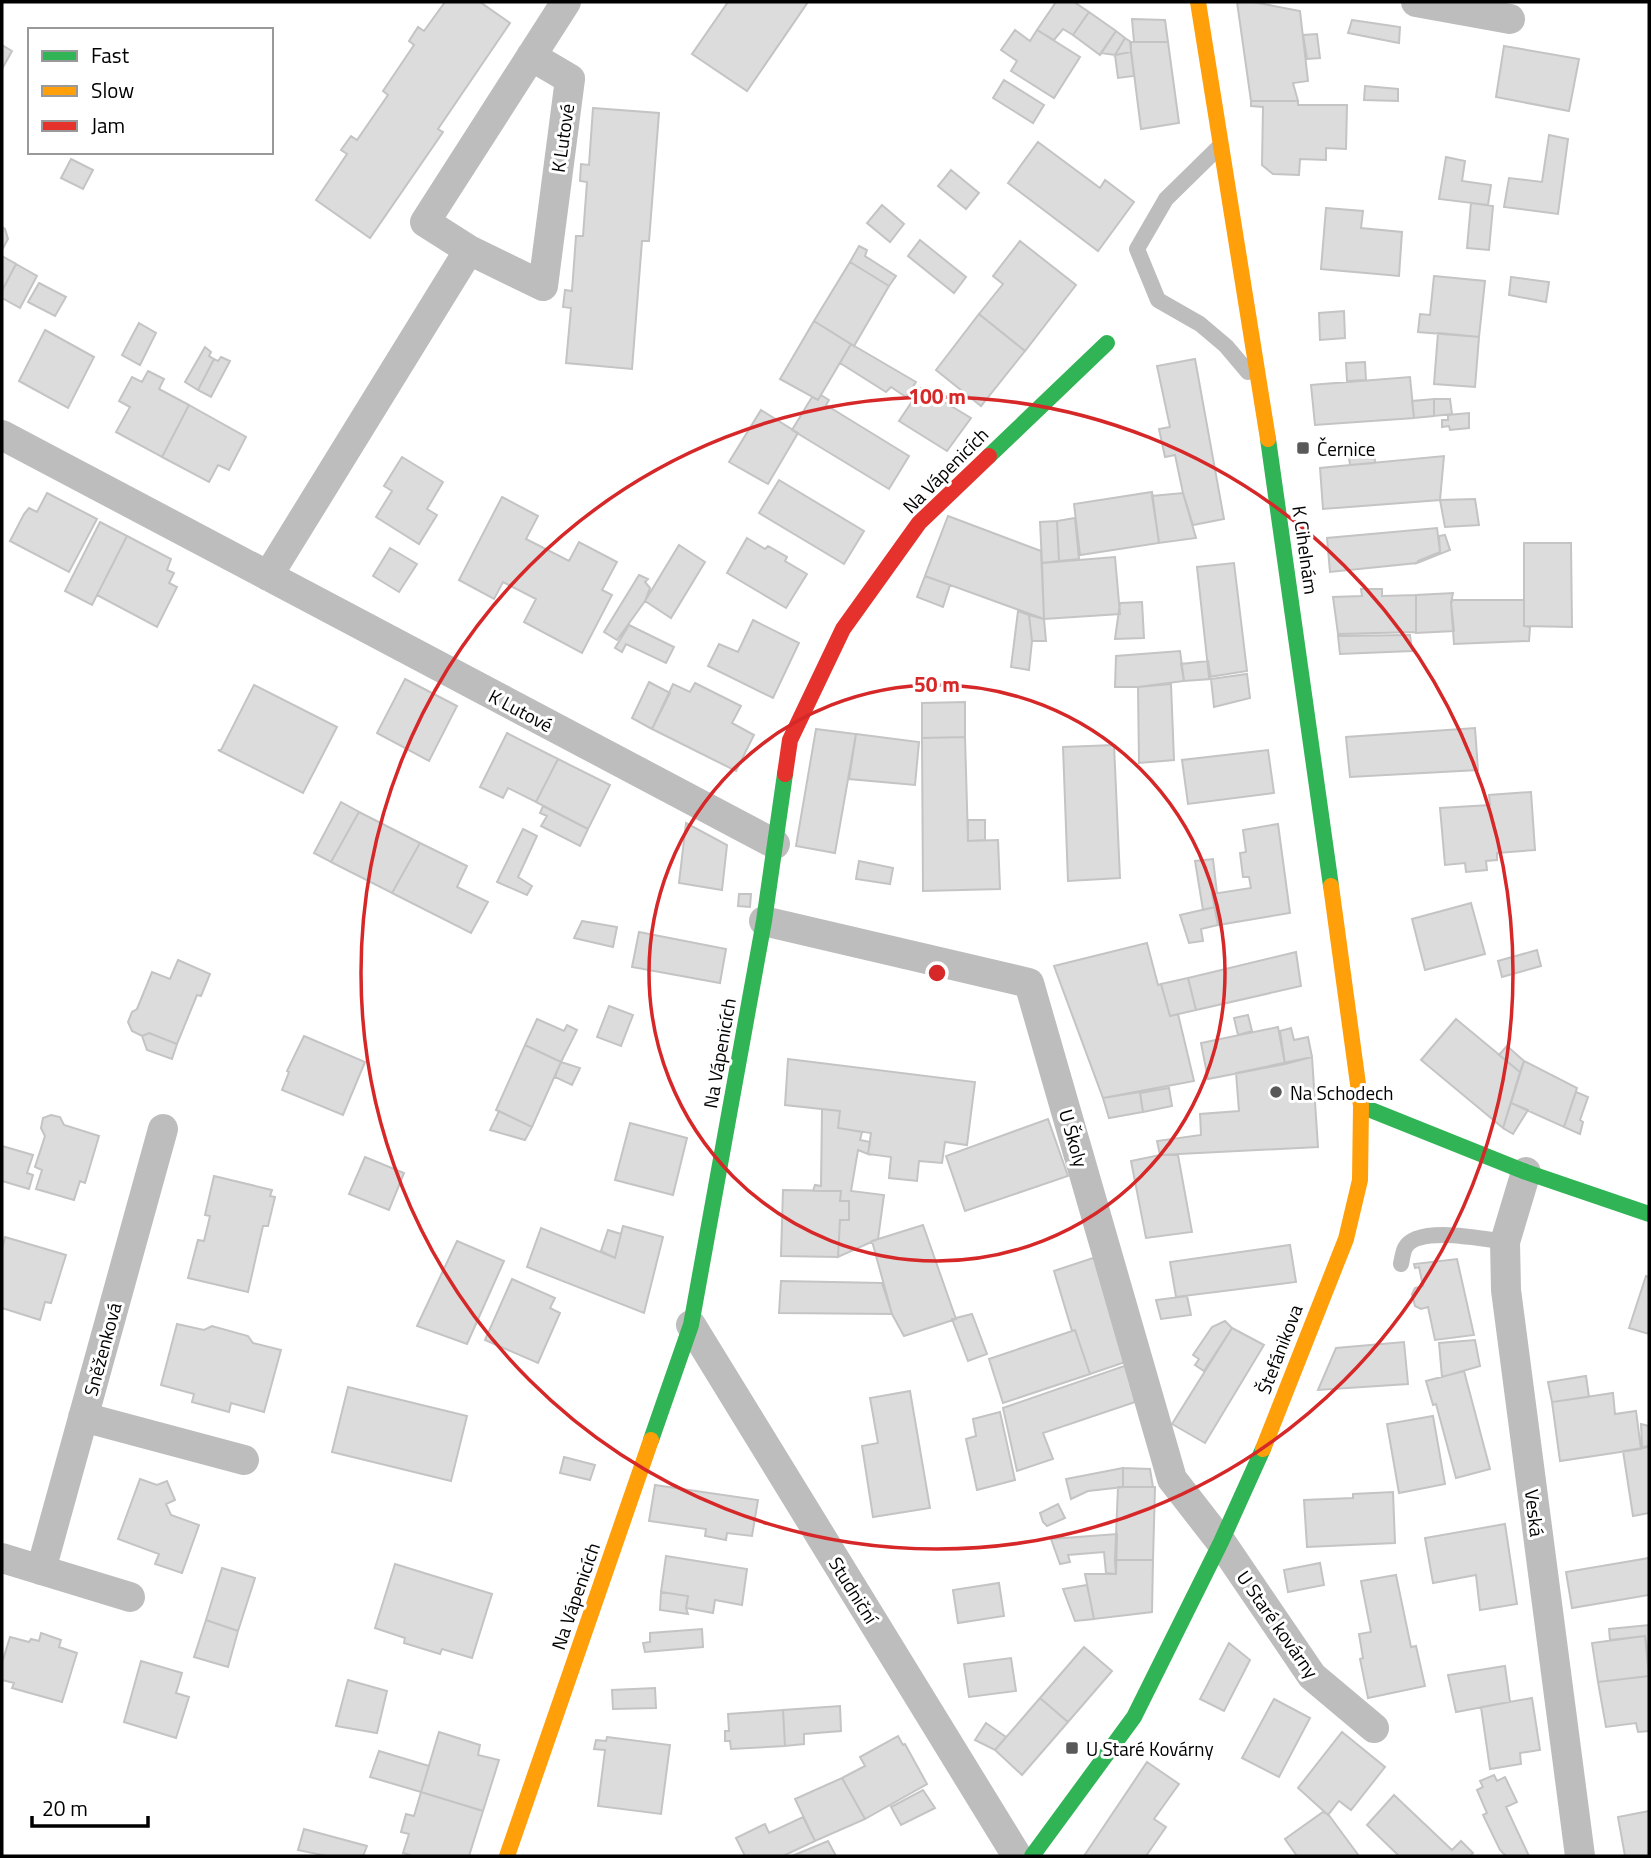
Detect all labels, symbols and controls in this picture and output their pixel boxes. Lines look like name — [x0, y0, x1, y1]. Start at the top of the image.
legend — [28, 28, 273, 154]
text: Fast — [91, 39, 130, 71]
text: Slow — [91, 74, 134, 106]
street label: K Lutové — [543, 102, 581, 174]
text: Jam — [91, 109, 125, 141]
text: 100 m — [908, 380, 966, 412]
street label: Na Vápenicích — [895, 420, 995, 520]
place label: Černice — [1317, 434, 1375, 463]
marker: Černice — [1295, 440, 1311, 456]
street label: K Cihelnám — [1285, 504, 1327, 596]
text: 50 m — [914, 668, 960, 700]
street label: K Lutové — [484, 681, 558, 739]
centre of rings — [925, 961, 949, 985]
street label: Na Vápenicích — [695, 996, 743, 1110]
place label: Na Schodech — [1290, 1078, 1394, 1107]
marker: Na Schodech — [1268, 1084, 1284, 1100]
street label: U Školy — [1052, 1106, 1096, 1170]
street label: Sněženková — [76, 1299, 129, 1399]
street label: Štefánikova — [1249, 1300, 1310, 1398]
street label: Veská — [1518, 1488, 1552, 1539]
street label: Na Vápenicích — [543, 1539, 607, 1653]
street label: Studniční — [822, 1551, 887, 1631]
street label: U Staré kovárny — [1230, 1564, 1326, 1684]
place label: U Staré Kovárny — [1086, 1734, 1214, 1763]
marker: U Staré Kovárny — [1064, 1740, 1080, 1756]
scale bar — [32, 1784, 147, 1828]
text: 20 m — [42, 1792, 88, 1824]

